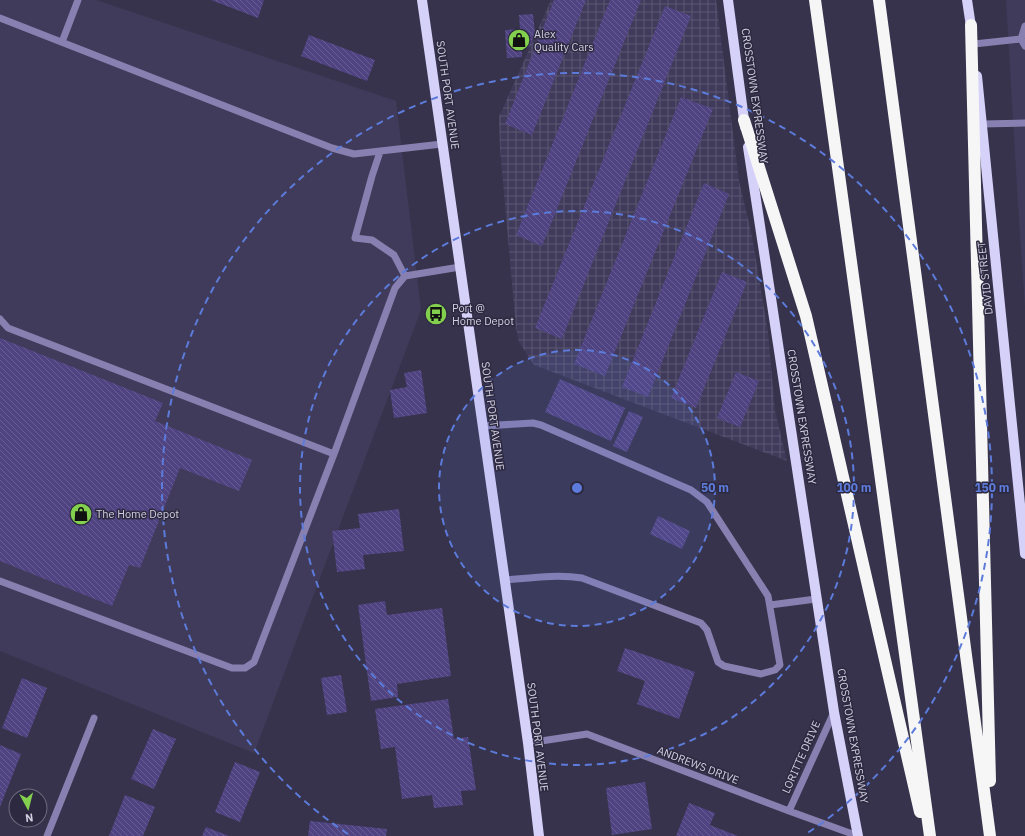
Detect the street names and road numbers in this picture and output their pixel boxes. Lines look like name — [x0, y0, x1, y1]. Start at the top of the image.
street label: CROSSTOWN EXPRESSWAY — [739, 27, 772, 165]
street label: SOUTH PORT AVENUE — [433, 40, 463, 150]
street label: DAVID STREET — [974, 240, 996, 315]
street label: CROSSTOWN EXPRESSWAY — [784, 348, 820, 486]
street label: SOUTH PORT AVENUE — [478, 361, 508, 471]
street label: CROSSTOWN EXPRESSWAY — [834, 667, 872, 805]
street label: SOUTH PORT AVENUE — [524, 682, 552, 792]
street label: LORITTE DRIVE — [779, 718, 823, 796]
street label: ANDREWS DRIVE — [655, 743, 741, 787]

